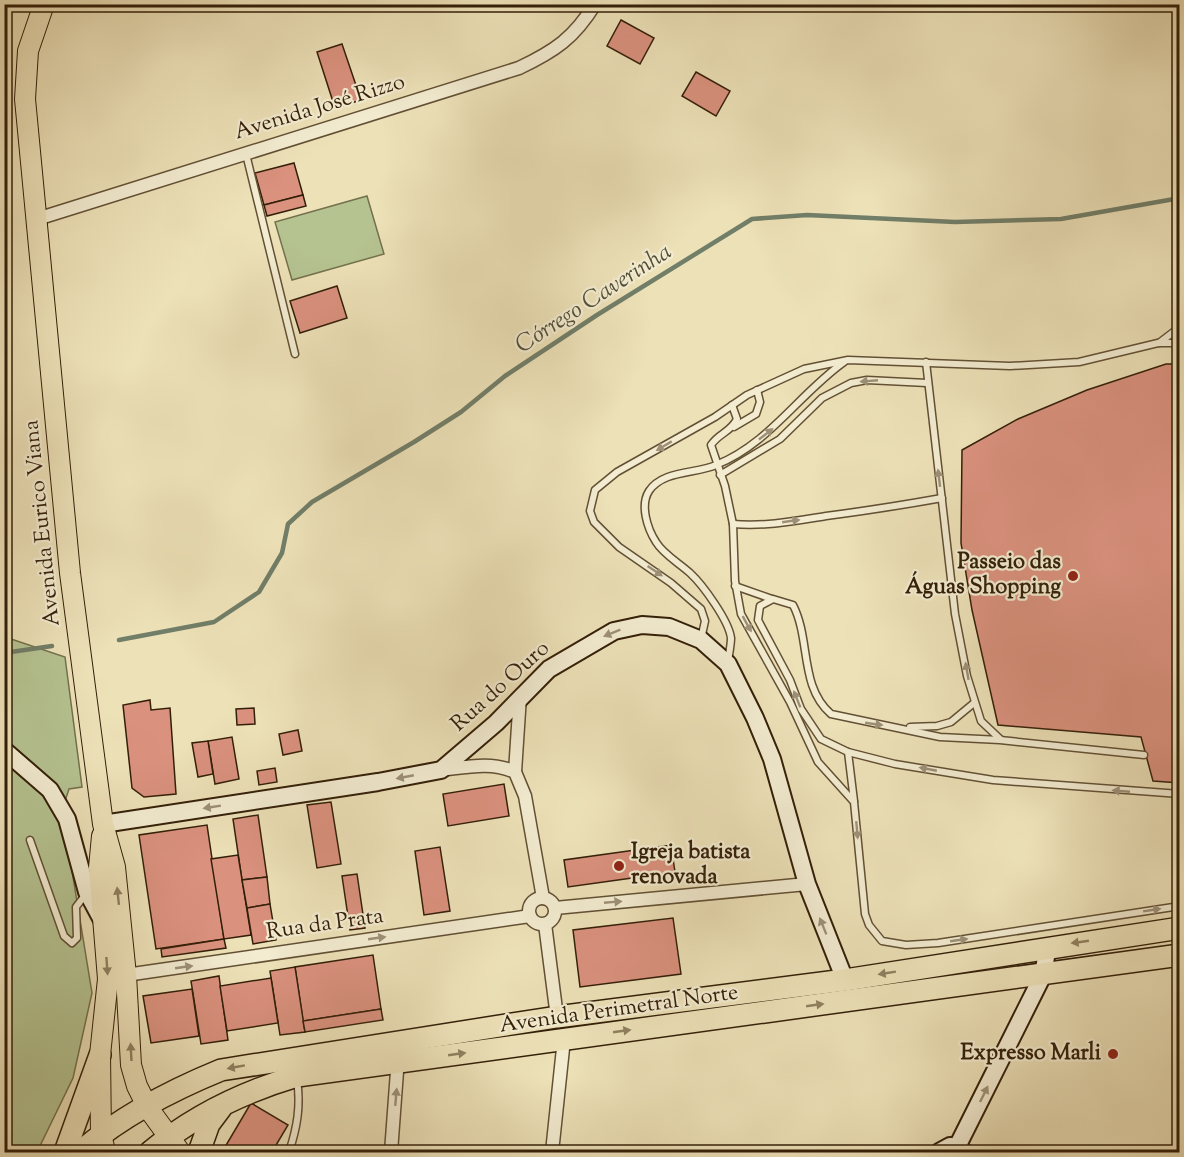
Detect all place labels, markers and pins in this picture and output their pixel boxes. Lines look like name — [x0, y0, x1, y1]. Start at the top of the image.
place label: Passeio das Águas Shopping — [905, 547, 1061, 604]
marker: Passeio das Águas Shopping — [1066, 569, 1080, 583]
place label: Igreja batista renovada — [631, 837, 751, 894]
marker: Igreja batista renovada — [612, 859, 626, 873]
place label: Expresso Marli — [961, 1038, 1102, 1070]
marker: Expresso Marli — [1106, 1047, 1120, 1061]

